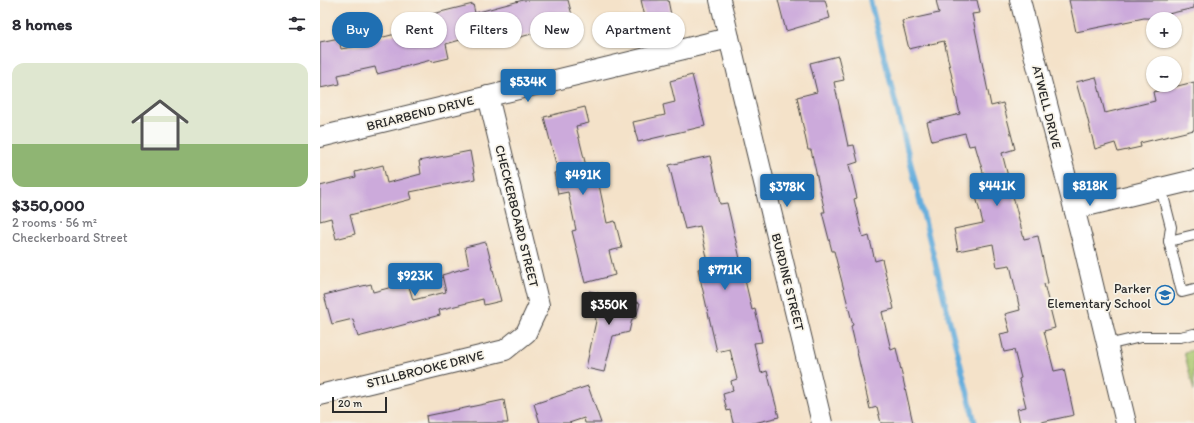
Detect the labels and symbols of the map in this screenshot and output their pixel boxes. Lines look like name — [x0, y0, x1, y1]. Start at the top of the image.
street label: ATWELL DRIVE — [1029, 64, 1065, 150]
pin: $534K — [500, 69, 556, 103]
street label: BRIARBEND DRIVE — [365, 92, 475, 134]
street label: CHECKERBOARD STREET — [492, 143, 542, 289]
pin: $491K — [555, 162, 611, 196]
pin: $441K — [969, 173, 1025, 207]
pin: $818K — [1062, 173, 1118, 207]
pin: $378K — [759, 174, 815, 208]
street label: BURDINE STREET — [769, 232, 808, 333]
pin: $771K — [697, 257, 753, 291]
pin: $923K — [387, 263, 443, 297]
place label: Parker Elementary School — [1047, 281, 1152, 311]
school or university icon: Parker Elementary School — [1154, 284, 1176, 306]
pin: $350K — [581, 292, 637, 326]
street label: STILLBROOKE DRIVE — [365, 347, 485, 391]
scale bar — [332, 395, 387, 414]

